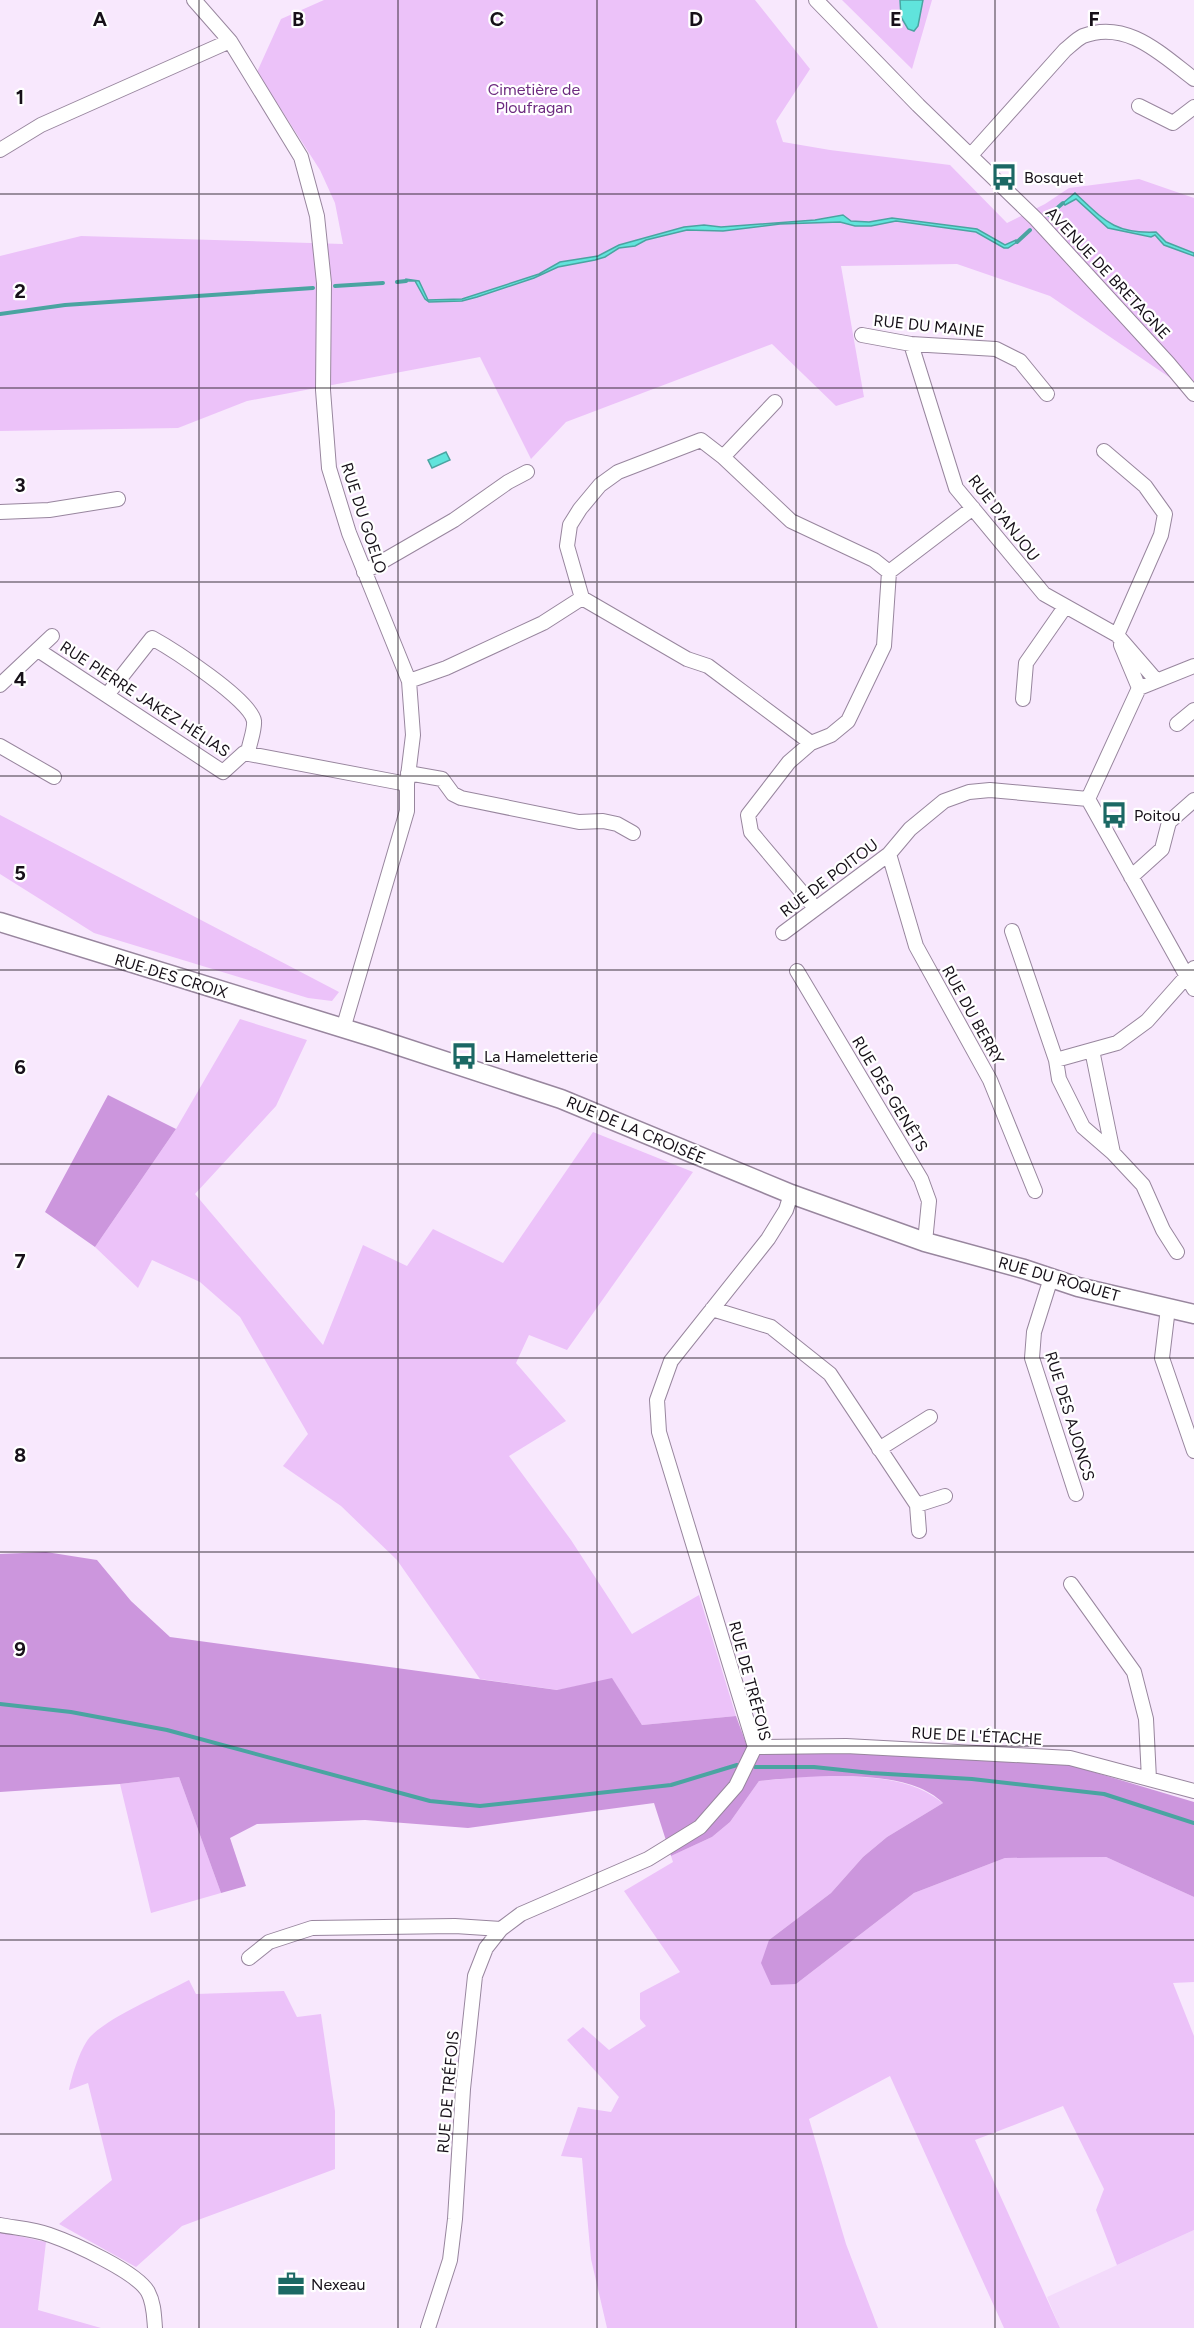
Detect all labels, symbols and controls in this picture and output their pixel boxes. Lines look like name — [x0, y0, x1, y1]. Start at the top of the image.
text: A — [93, 7, 108, 31]
text: B — [292, 7, 304, 31]
text: C — [490, 7, 504, 31]
text: D — [689, 7, 703, 31]
text: E — [890, 7, 902, 31]
text: F — [1088, 7, 1100, 31]
park label: Cimetière de Ploufragan — [488, 80, 580, 117]
text: 1 — [16, 85, 24, 109]
bus stop icon: Bosquet — [989, 162, 1019, 192]
place label: Bosquet — [1024, 168, 1083, 187]
street label: AVENUE DE BRETAGNE — [1042, 203, 1174, 343]
text: 2 — [14, 279, 26, 303]
street label: RUE DU MAINE — [873, 311, 985, 341]
street label: RUE DU GOELO — [337, 460, 391, 576]
street label: RUE D'ANJOU — [964, 471, 1044, 565]
text: 3 — [14, 473, 26, 497]
street label: RUE PIERRE JAKEZ HÉLIAS — [57, 637, 234, 761]
text: 4 — [14, 667, 27, 691]
bus stop icon: Poitou — [1099, 800, 1129, 830]
place label: Poitou — [1134, 806, 1180, 825]
street label: RUE DE POITOU — [776, 835, 882, 921]
text: 5 — [14, 861, 26, 885]
street label: RUE DES CROIX — [112, 950, 230, 1002]
street label: RUE DU BERRY — [938, 962, 1008, 1068]
street label: RUE DES GENÊTS — [848, 1033, 932, 1155]
bus stop icon: La Hameletterie — [449, 1041, 479, 1071]
place label: La Hameletterie — [484, 1047, 598, 1066]
text: 6 — [14, 1055, 26, 1079]
street label: RUE DE LA CROISÉE — [564, 1092, 708, 1168]
text: 7 — [14, 1249, 26, 1273]
street label: RUE DU ROQUET — [996, 1253, 1122, 1305]
street label: RUE DES AJONCS — [1041, 1349, 1099, 1483]
text: 8 — [14, 1443, 26, 1467]
street label: RUE DE TRÉFOIS — [725, 1619, 775, 1743]
text: 9 — [14, 1637, 26, 1661]
street label: RUE DE L'ÉTACHE — [911, 1723, 1043, 1749]
street label: RUE DE TRÉFOIS — [433, 2030, 463, 2154]
office icon: Nexeau — [276, 2269, 306, 2299]
place label: Nexeau — [311, 2275, 365, 2294]

